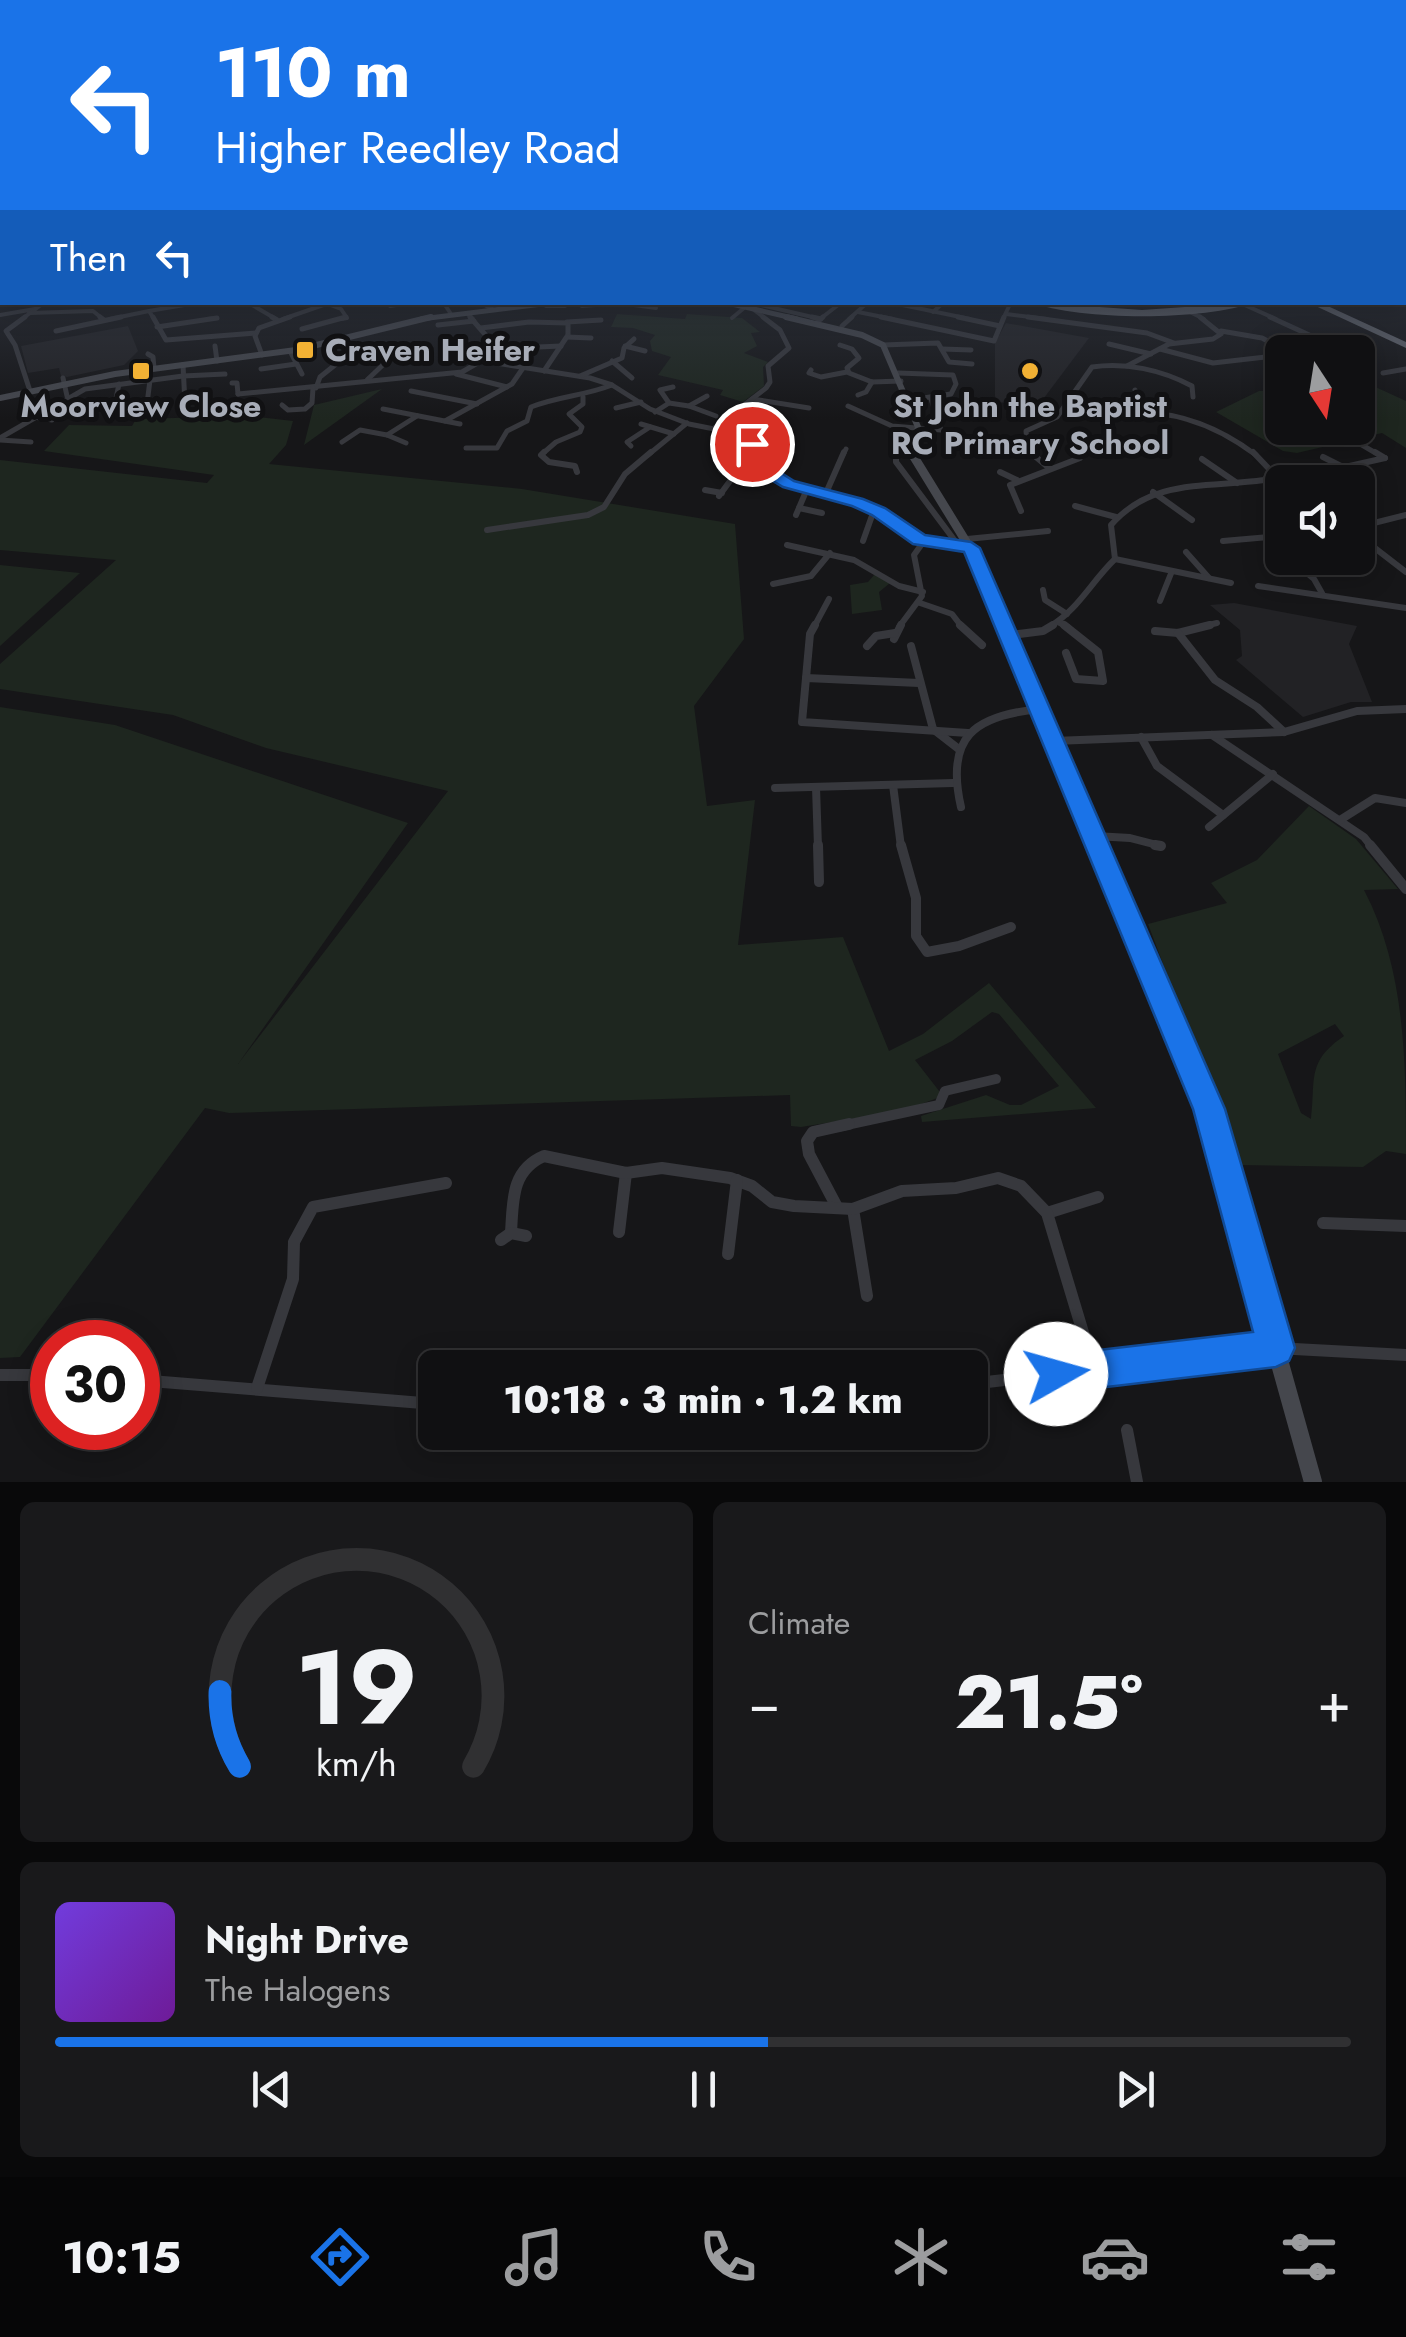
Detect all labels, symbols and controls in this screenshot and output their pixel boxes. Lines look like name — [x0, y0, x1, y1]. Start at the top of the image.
text: 110 m — [215, 22, 411, 123]
icon: left — [50, 40, 180, 170]
text: Higher Reedley Road — [215, 115, 621, 180]
text: Then — [50, 230, 127, 285]
icon: left — [147, 230, 202, 285]
place label: Craven Heifer — [325, 327, 535, 373]
north arrow — [1265, 335, 1375, 445]
map controls — [1265, 335, 1375, 575]
marker: Craven Heifer — [294, 339, 316, 361]
marker: Moorview Close — [130, 360, 152, 382]
marker: St John the Baptist RC Primary School — [1019, 360, 1041, 382]
place label: Moorview Close — [21, 383, 261, 429]
place label: St John the Baptist RC Primary School — [891, 383, 1169, 466]
pin — [710, 402, 795, 487]
icon: arrive — [725, 417, 780, 472]
button: sound — [1265, 465, 1375, 575]
speed limit sign: 30 — [30, 1320, 160, 1450]
position arrow — [1004, 1322, 1108, 1426]
text: 10:18 · 3 min · 1.2 km — [503, 1372, 903, 1427]
text: Climate — [748, 1600, 850, 1646]
text: 19 — [295, 1613, 418, 1763]
text: 21.5° — [955, 1648, 1143, 1756]
text: − — [748, 1663, 780, 1743]
text: + — [1317, 1663, 1351, 1743]
text: km/h — [316, 1738, 397, 1789]
text: Night Drive — [205, 1912, 409, 1967]
text: The Halogens — [205, 1967, 390, 2013]
icon: previous — [244, 2062, 299, 2117]
icon: pause — [676, 2062, 731, 2117]
icon: next — [1108, 2062, 1163, 2117]
icon: directions — [305, 2222, 375, 2292]
icon: music — [499, 2222, 569, 2292]
icon: phone — [693, 2222, 763, 2292]
icon: climate — [886, 2222, 956, 2292]
icon: car — [1080, 2222, 1150, 2292]
icon: filters — [1274, 2222, 1344, 2292]
text: 10:15 — [62, 2225, 181, 2290]

